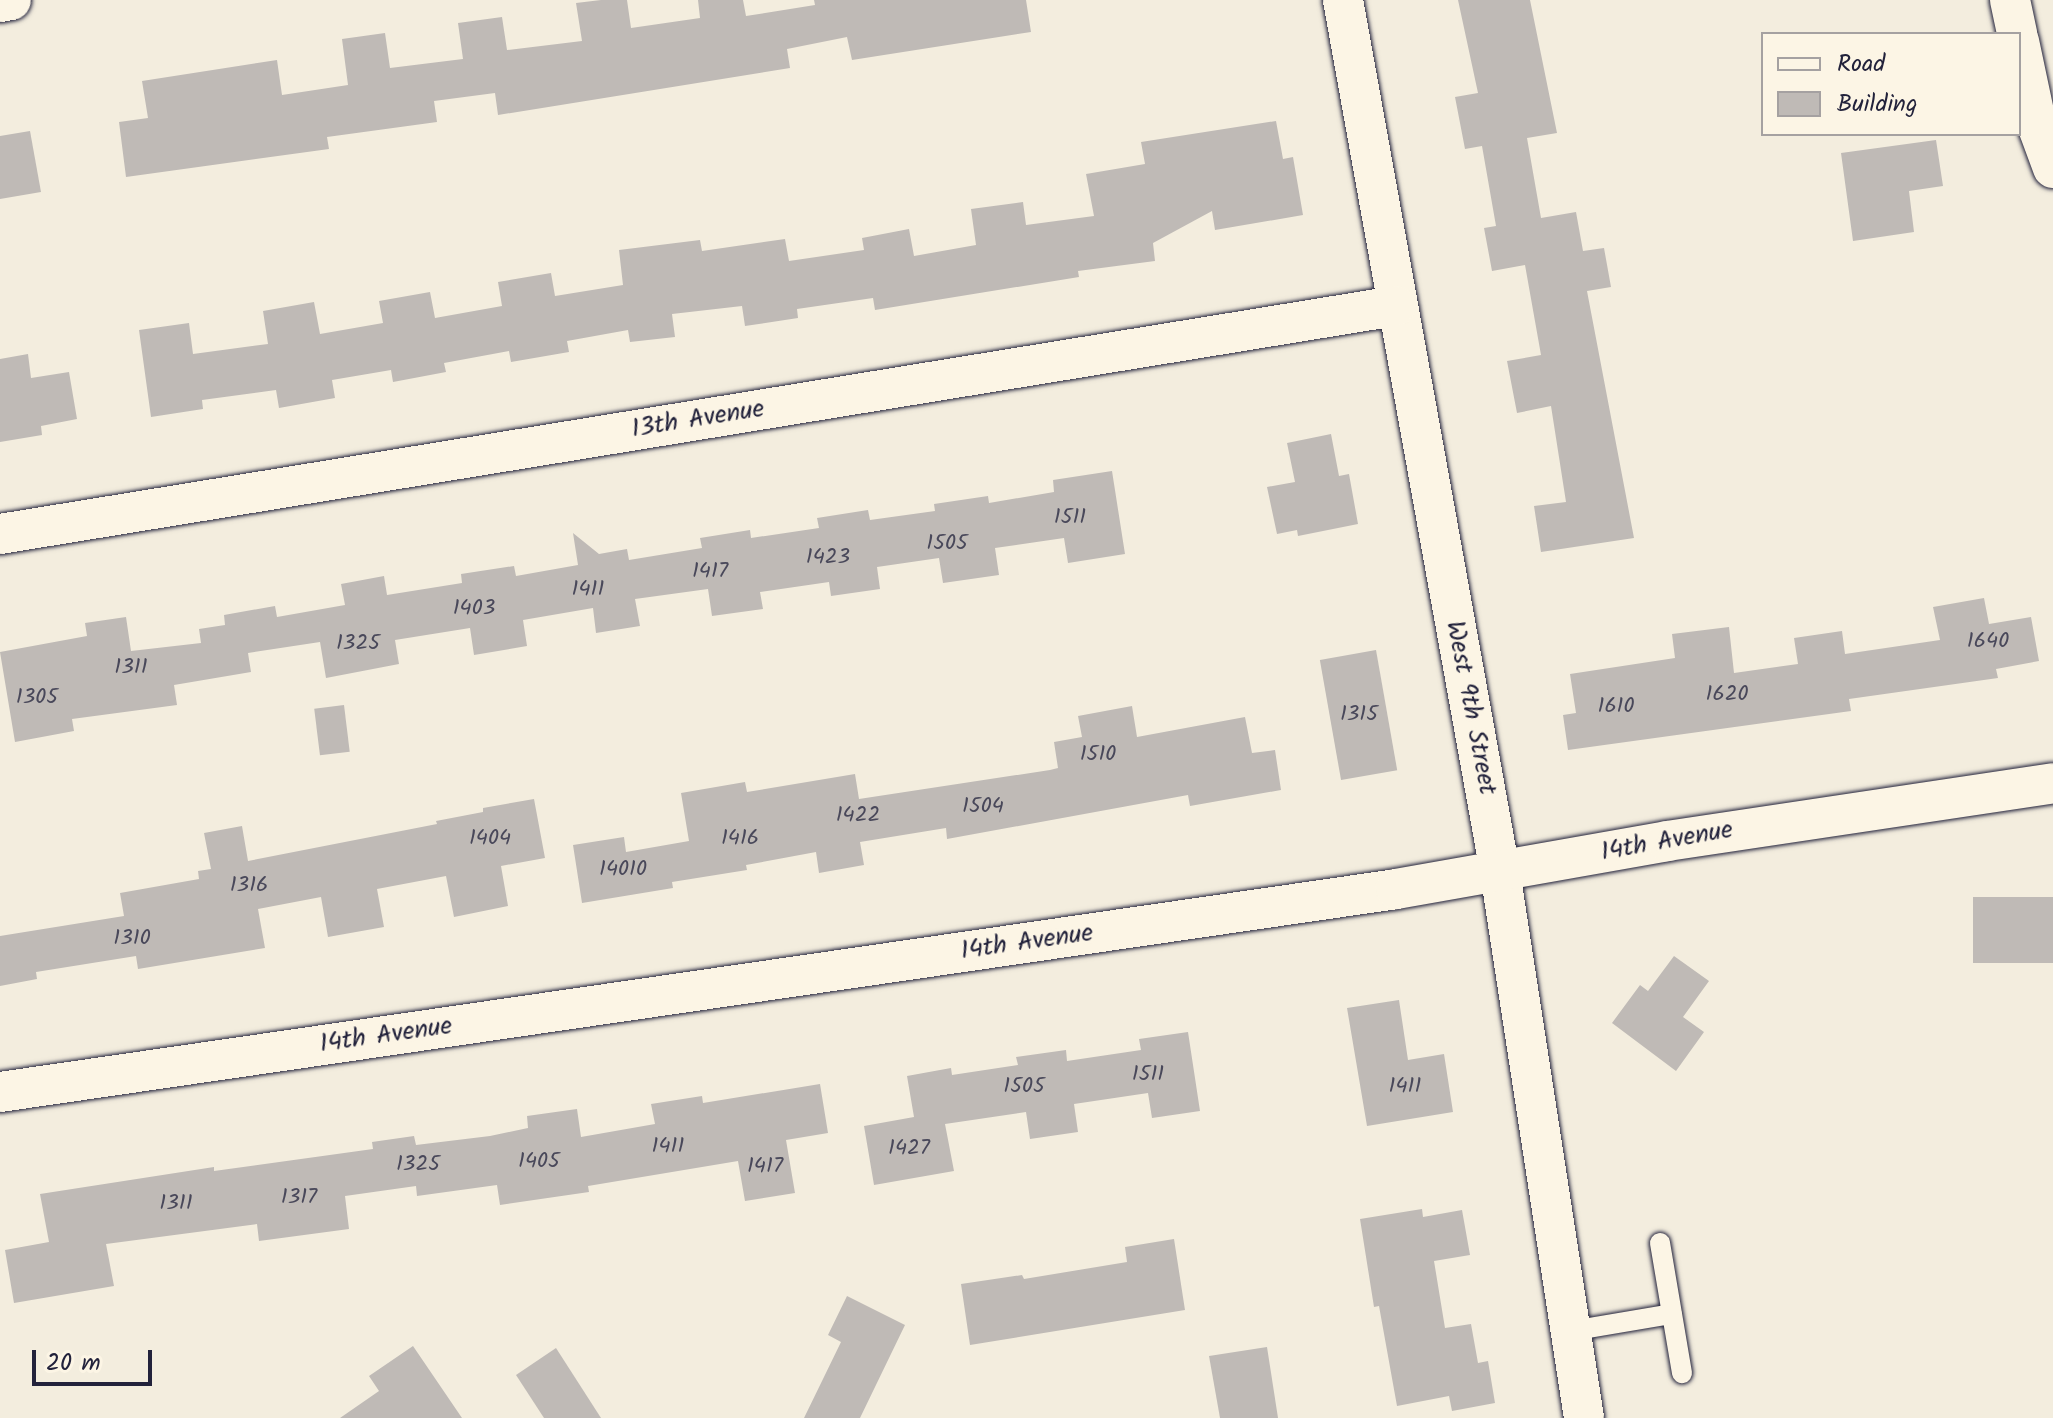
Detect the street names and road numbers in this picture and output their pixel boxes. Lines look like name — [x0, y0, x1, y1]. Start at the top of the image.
street label: 13th Avenue — [629, 394, 767, 446]
street label: West 9th Street — [1438, 618, 1502, 798]
street label: 14th Avenue — [1599, 815, 1735, 869]
street label: 14th Avenue — [959, 918, 1095, 968]
street label: 14th Avenue — [318, 1011, 454, 1061]

